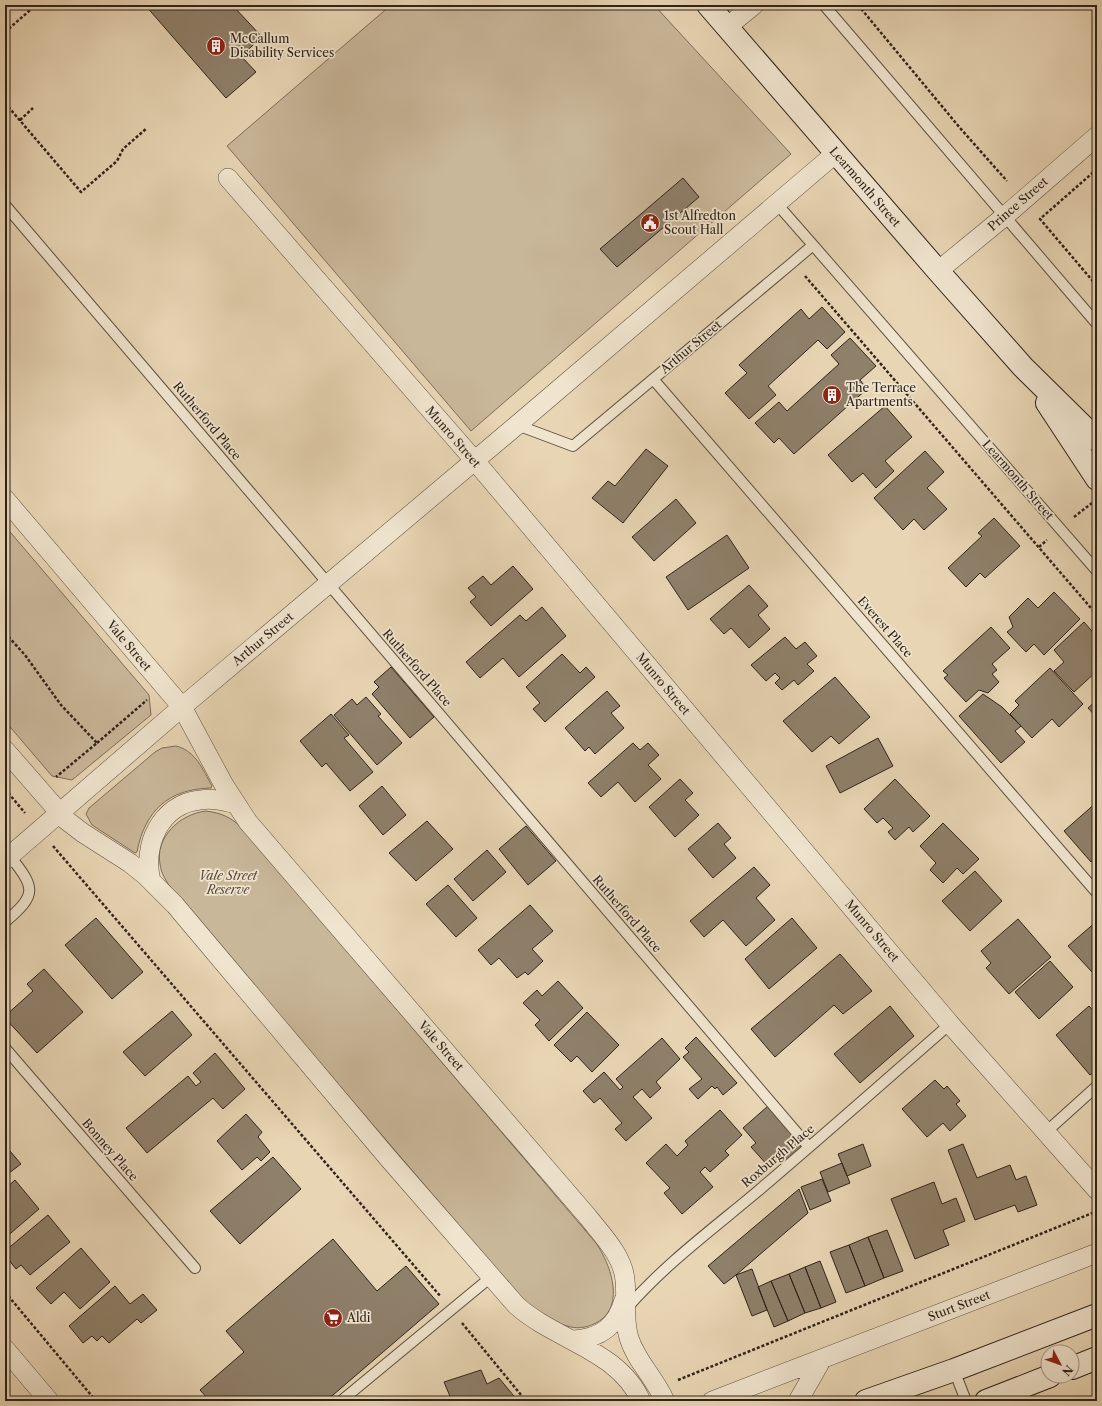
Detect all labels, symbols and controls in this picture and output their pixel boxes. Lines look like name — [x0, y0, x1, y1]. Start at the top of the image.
place label: McCallum Disability Services — [230, 31, 334, 60]
building icon: McCallum Disability Services — [205, 35, 227, 57]
street label: Learmonth Street — [827, 144, 905, 230]
street label: Prince Street — [985, 173, 1051, 234]
place label: 1st Alfredton Scout Hall — [664, 208, 736, 237]
public building icon: 1st Alfredton Scout Hall — [639, 212, 661, 234]
street label: Arthur Street — [656, 316, 725, 377]
street label: Rutherford Place — [170, 379, 245, 463]
place label: The Terrace Apartments — [845, 380, 916, 409]
building icon: The Terrace Apartments — [821, 384, 843, 406]
street label: Munro Street — [423, 403, 485, 471]
street label: Learmonth Street — [980, 437, 1058, 523]
street label: Everest Place — [855, 593, 916, 661]
street label: Arthur Street — [228, 608, 297, 669]
street label: Vale Street — [103, 617, 155, 675]
street label: Rutherford Place — [380, 626, 455, 710]
street label: Munro Street — [633, 650, 694, 718]
park label: Vale Street Reserve — [199, 868, 258, 897]
street label: Rutherford Place — [590, 872, 665, 956]
street label: Munro Street — [842, 897, 903, 965]
street label: Vale Street — [415, 1017, 468, 1074]
street label: Bonney Place — [79, 1115, 142, 1184]
street label: Roxburgh Place — [738, 1121, 817, 1190]
street label: Sturt Street — [926, 1287, 993, 1324]
supermarket icon: Aldi — [322, 1307, 344, 1329]
place label: Aldi — [346, 1310, 371, 1325]
north arrow — [1040, 1344, 1080, 1384]
text: N — [1059, 1362, 1076, 1379]

